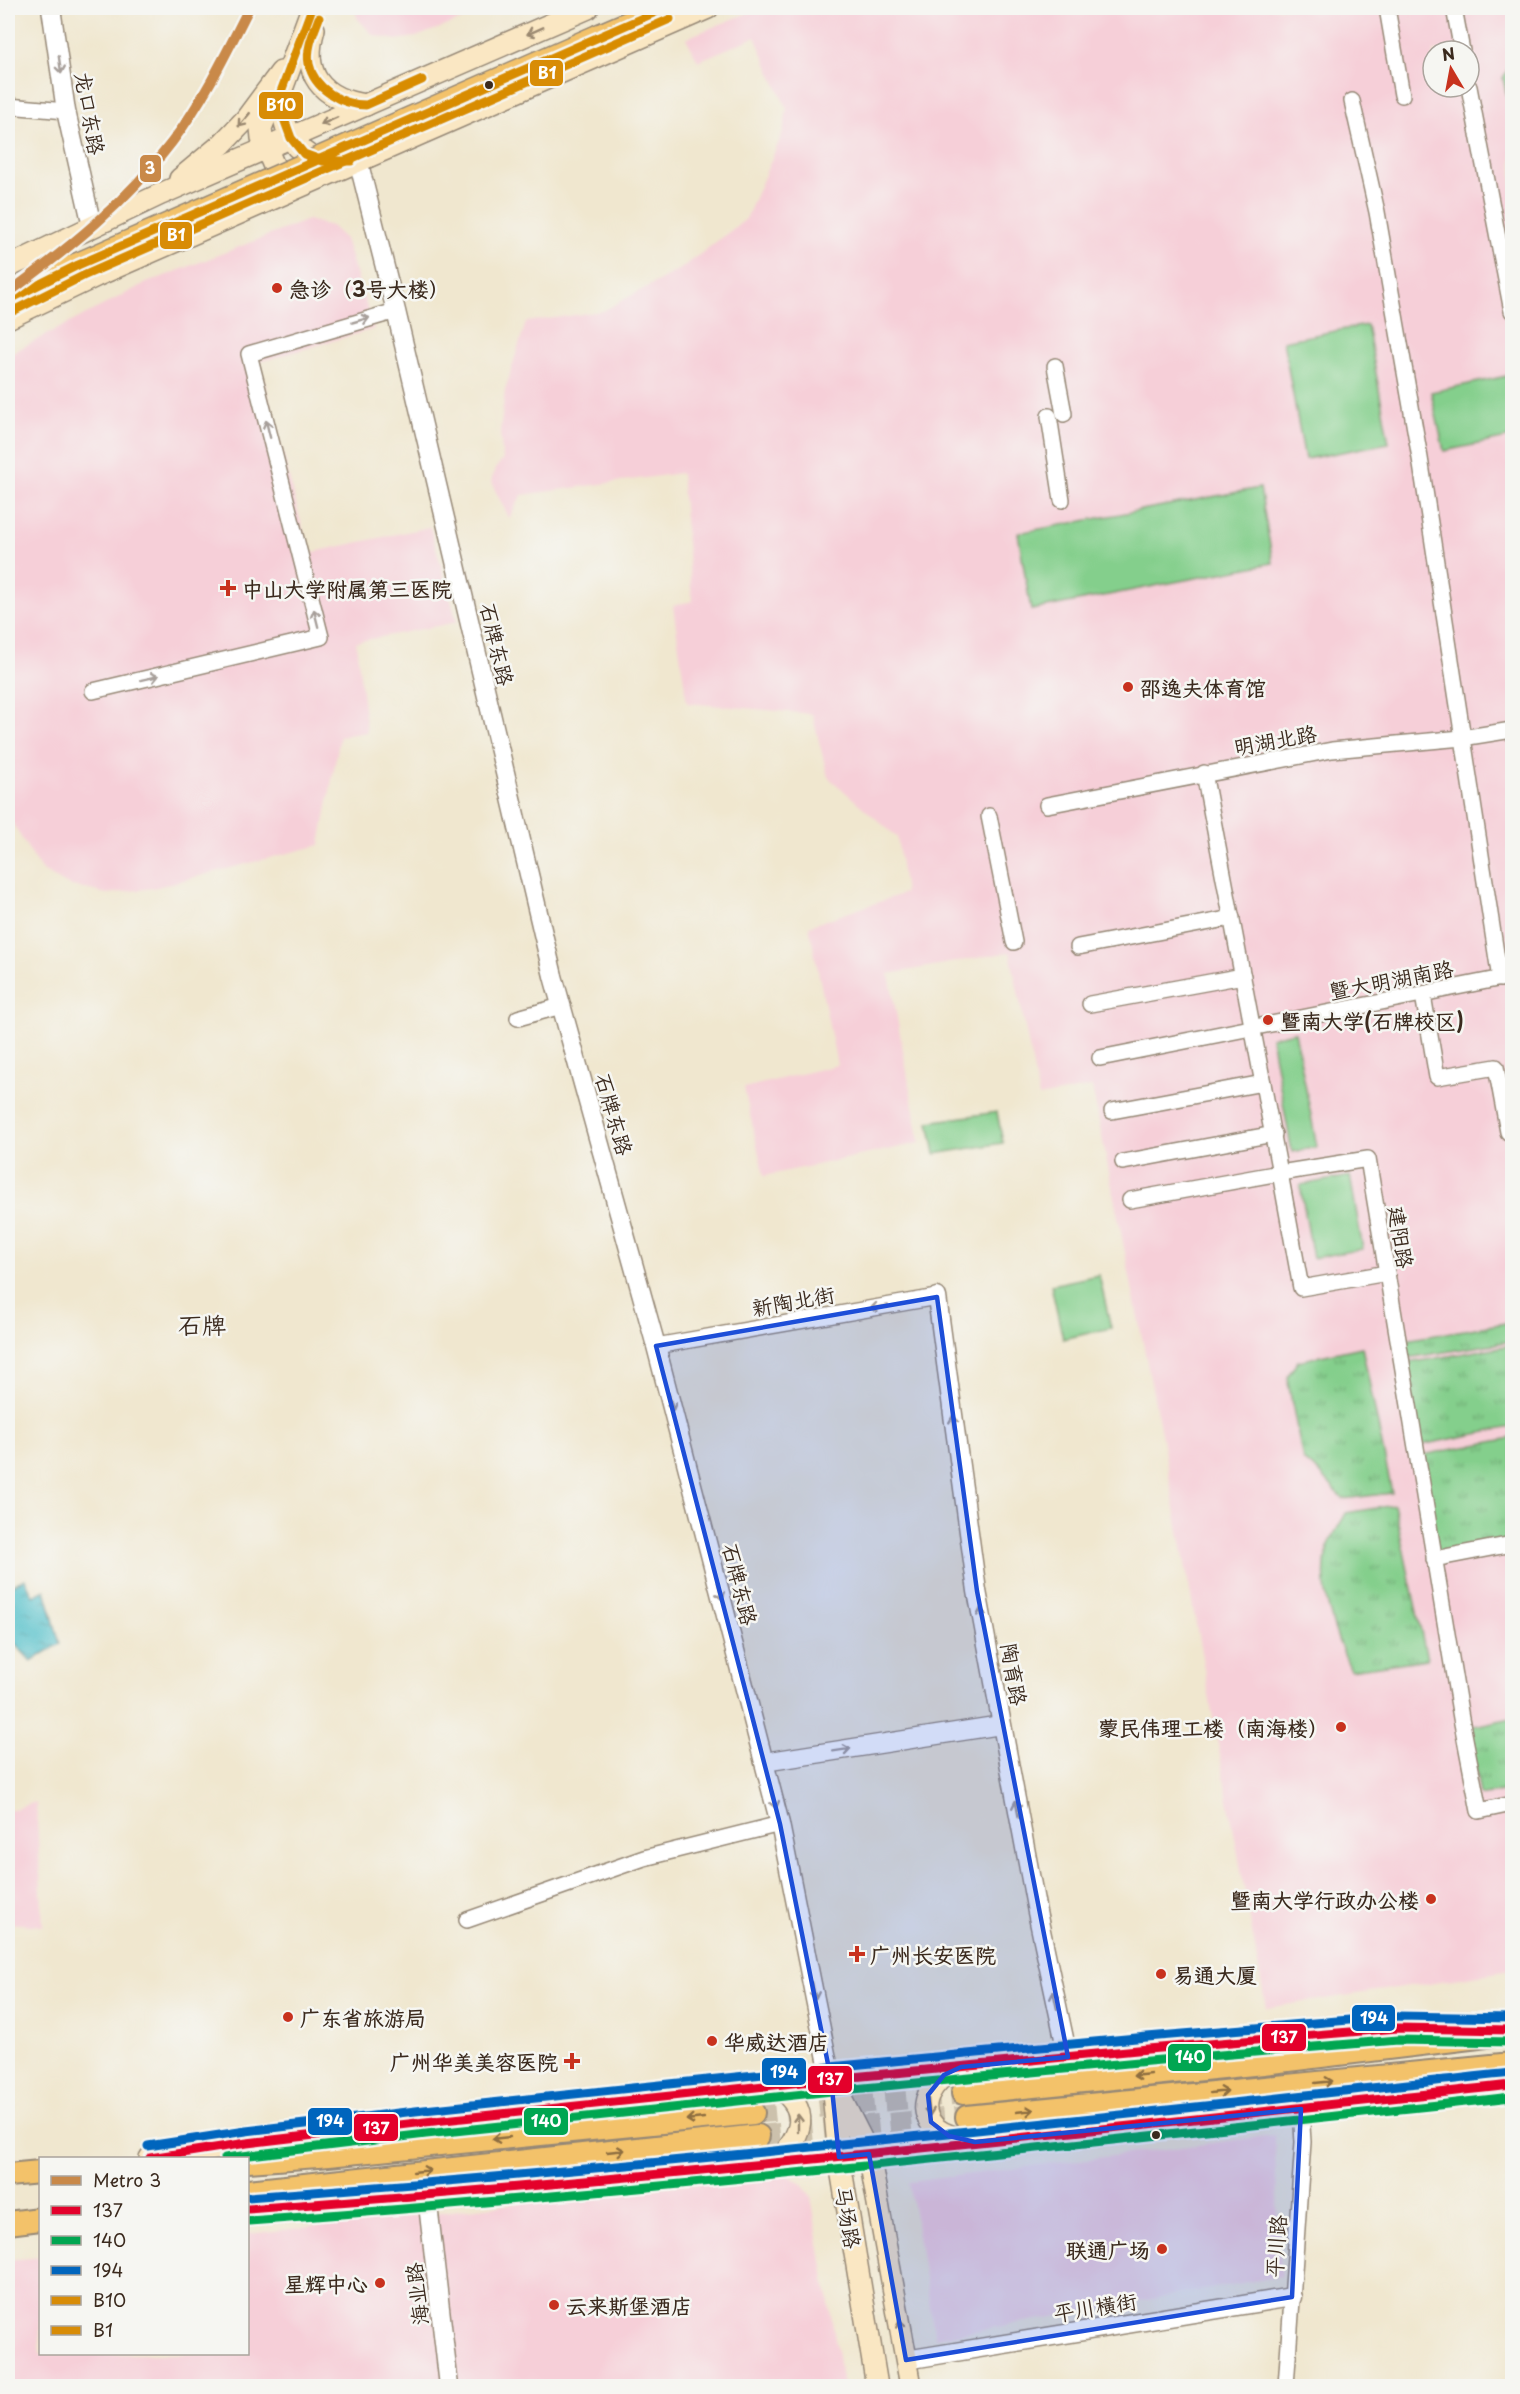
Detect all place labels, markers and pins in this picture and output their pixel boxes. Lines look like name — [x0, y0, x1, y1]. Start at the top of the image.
unlabelled marker — [483, 79, 495, 91]
place label: 急诊（3号大楼） — [289, 272, 450, 304]
marker: 急诊（3号大楼） — [270, 281, 284, 295]
place label: 中山大学附属第三医院 — [242, 572, 452, 604]
marker: 中山大学附属第三医院 — [219, 579, 237, 597]
place label: 邵逸夫体育馆 — [1140, 671, 1266, 703]
marker: 邵逸夫体育馆 — [1121, 680, 1135, 694]
place label: 暨南大学(石牌校区) — [1280, 1004, 1464, 1036]
marker: 暨南大学(石牌校区) — [1261, 1013, 1275, 1027]
place label: 蒙民伟理工楼（南海楼） — [1098, 1711, 1329, 1743]
marker: 蒙民伟理工楼（南海楼） — [1334, 1720, 1348, 1734]
place label: 暨南大学行政办公楼 — [1230, 1883, 1419, 1915]
marker: 暨南大学行政办公楼 — [1424, 1892, 1438, 1906]
place label: 广州长安医院 — [870, 1938, 996, 1970]
marker: 广州长安医院 — [848, 1945, 866, 1963]
place label: 易通大厦 — [1173, 1958, 1257, 1990]
marker: 易通大厦 — [1154, 1967, 1168, 1981]
place label: 广东省旅游局 — [300, 2001, 426, 2033]
marker: 广东省旅游局 — [281, 2010, 295, 2024]
place label: 华威达酒店 — [724, 2025, 829, 2057]
marker: 华威达酒店 — [705, 2034, 719, 2048]
place label: 广州华美美容医院 — [390, 2045, 558, 2077]
marker: 广州华美美容医院 — [563, 2052, 581, 2070]
unlabelled marker — [1150, 2129, 1162, 2141]
place label: 联通广场 — [1066, 2233, 1150, 2265]
marker: 联通广场 — [1155, 2242, 1169, 2256]
place label: 星辉中心 — [284, 2267, 368, 2299]
marker: 星辉中心 — [373, 2276, 387, 2290]
place label: 云来斯堡酒店 — [566, 2289, 692, 2321]
marker: 云来斯堡酒店 — [547, 2298, 561, 2312]

